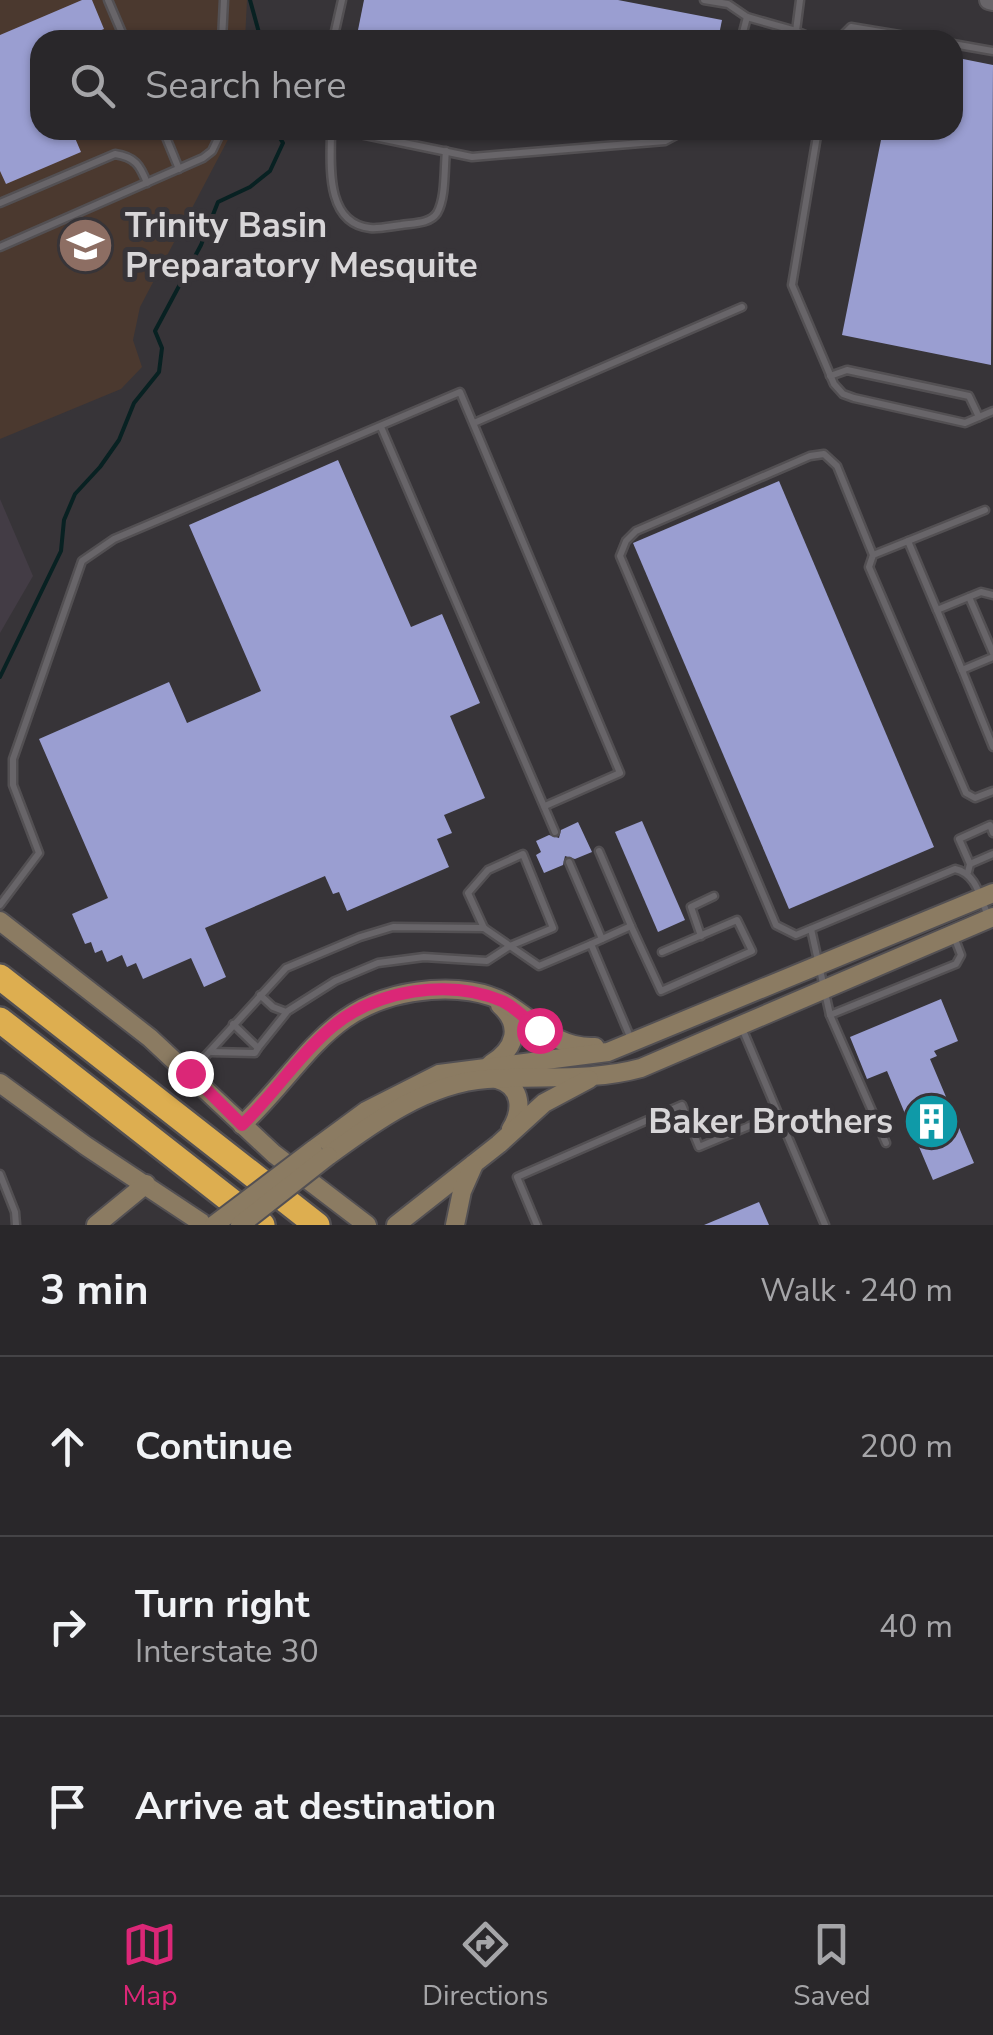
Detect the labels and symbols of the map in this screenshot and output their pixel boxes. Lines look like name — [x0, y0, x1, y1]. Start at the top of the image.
place label: Trinity Basin Preparatory Mesquite — [125, 202, 478, 289]
school or university icon: Trinity Basin Preparatory Mesquite — [56, 215, 116, 275]
route start — [517, 1008, 563, 1054]
route end — [168, 1051, 214, 1097]
building icon: Baker Brothers — [902, 1091, 962, 1151]
place label: Baker Brothers — [648, 1098, 893, 1145]

